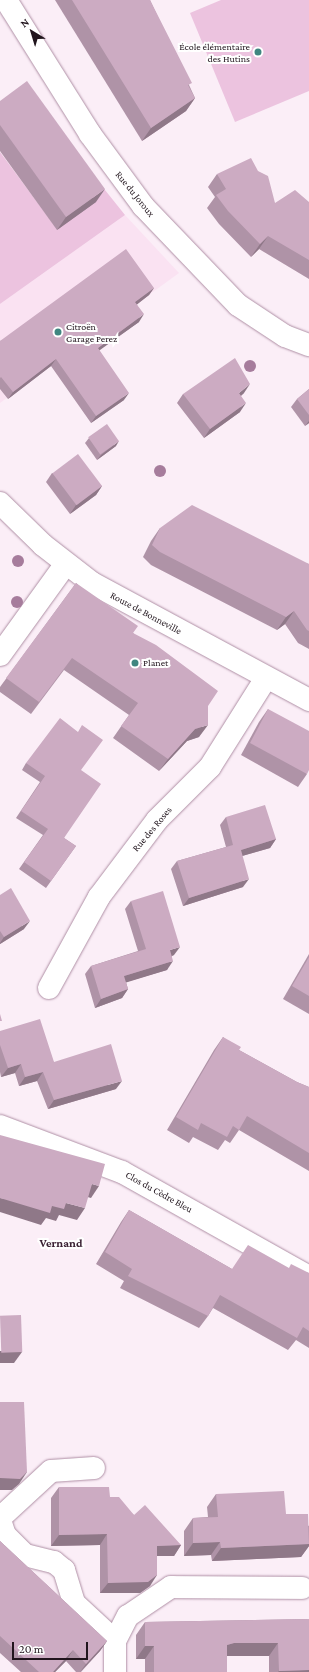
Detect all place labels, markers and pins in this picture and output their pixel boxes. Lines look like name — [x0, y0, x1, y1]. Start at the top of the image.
place label: École élémentaire des Hutins — [179, 40, 250, 64]
marker: École élémentaire des Hutins — [253, 47, 263, 57]
place label: Citroën Garage Perez — [66, 320, 117, 344]
marker: Citroën Garage Perez — [53, 327, 63, 337]
place label: Planet — [143, 657, 168, 669]
marker: Planet — [130, 658, 140, 668]

